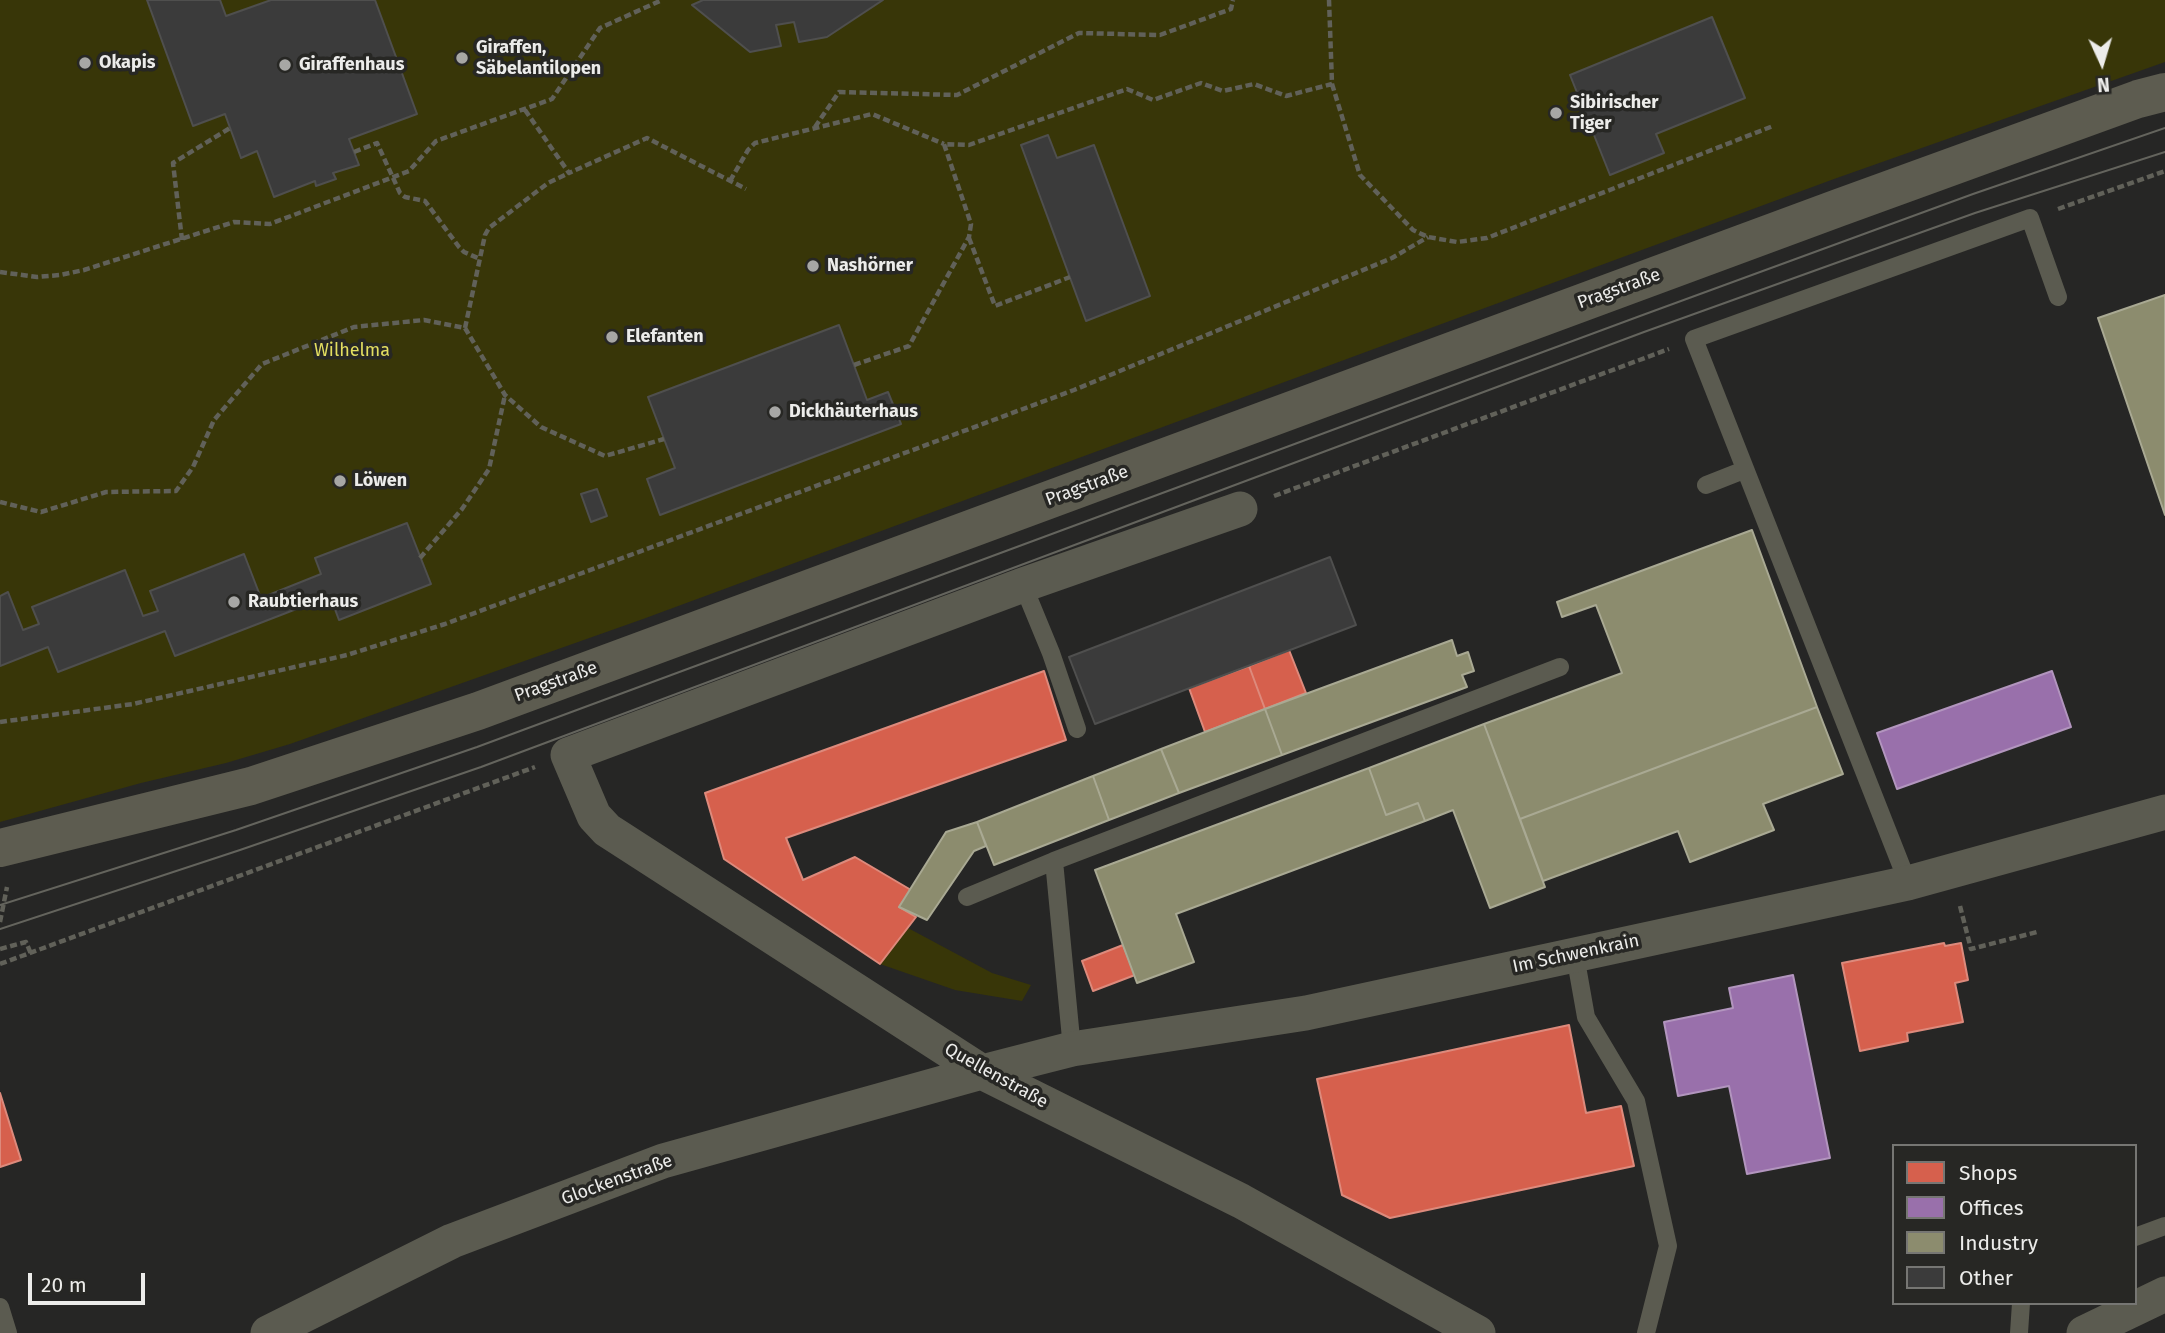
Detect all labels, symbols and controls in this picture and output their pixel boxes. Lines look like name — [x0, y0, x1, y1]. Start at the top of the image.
north arrow — [2067, 28, 2137, 98]
place label: Giraffen, Säbelantilopen — [476, 37, 601, 80]
marker: Giraffen, Säbelantilopen — [454, 50, 470, 66]
place label: Okapis — [99, 52, 155, 74]
place label: Giraffenhaus — [299, 54, 404, 76]
marker: Okapis — [77, 55, 93, 71]
marker: Giraffenhaus — [277, 57, 293, 73]
text: N — [2096, 73, 2111, 96]
place label: Sibirischer Tiger — [1570, 92, 1658, 134]
marker: Sibirischer Tiger — [1548, 105, 1564, 121]
place label: Nashörner — [827, 255, 913, 277]
marker: Nashörner — [805, 258, 821, 274]
street label: Pragstraße — [1575, 264, 1663, 314]
place label: Elefanten — [626, 326, 704, 348]
marker: Elefanten — [604, 329, 620, 345]
park label: Wilhelma — [314, 340, 390, 362]
place label: Dickhäuterhaus — [789, 401, 918, 423]
marker: Dickhäuterhaus — [767, 404, 783, 420]
street label: Pragstraße — [1043, 461, 1131, 511]
place label: Löwen — [354, 470, 407, 492]
marker: Löwen — [332, 473, 348, 489]
place label: Raubtierhaus — [248, 591, 358, 613]
marker: Raubtierhaus — [226, 594, 242, 610]
street label: Pragstraße — [512, 657, 600, 707]
street label: Im Schwenkrain — [1511, 930, 1641, 978]
street label: Quellenstraße — [940, 1039, 1052, 1113]
legend — [1892, 1144, 2137, 1305]
street label: Glockenstraße — [559, 1150, 675, 1210]
text: Shops — [1959, 1160, 2017, 1186]
text: Offices — [1959, 1195, 2024, 1221]
text: Industry — [1959, 1230, 2038, 1256]
scale bar — [32, 1260, 149, 1304]
text: Other — [1959, 1265, 2013, 1291]
text: 20 m — [41, 1272, 87, 1298]

